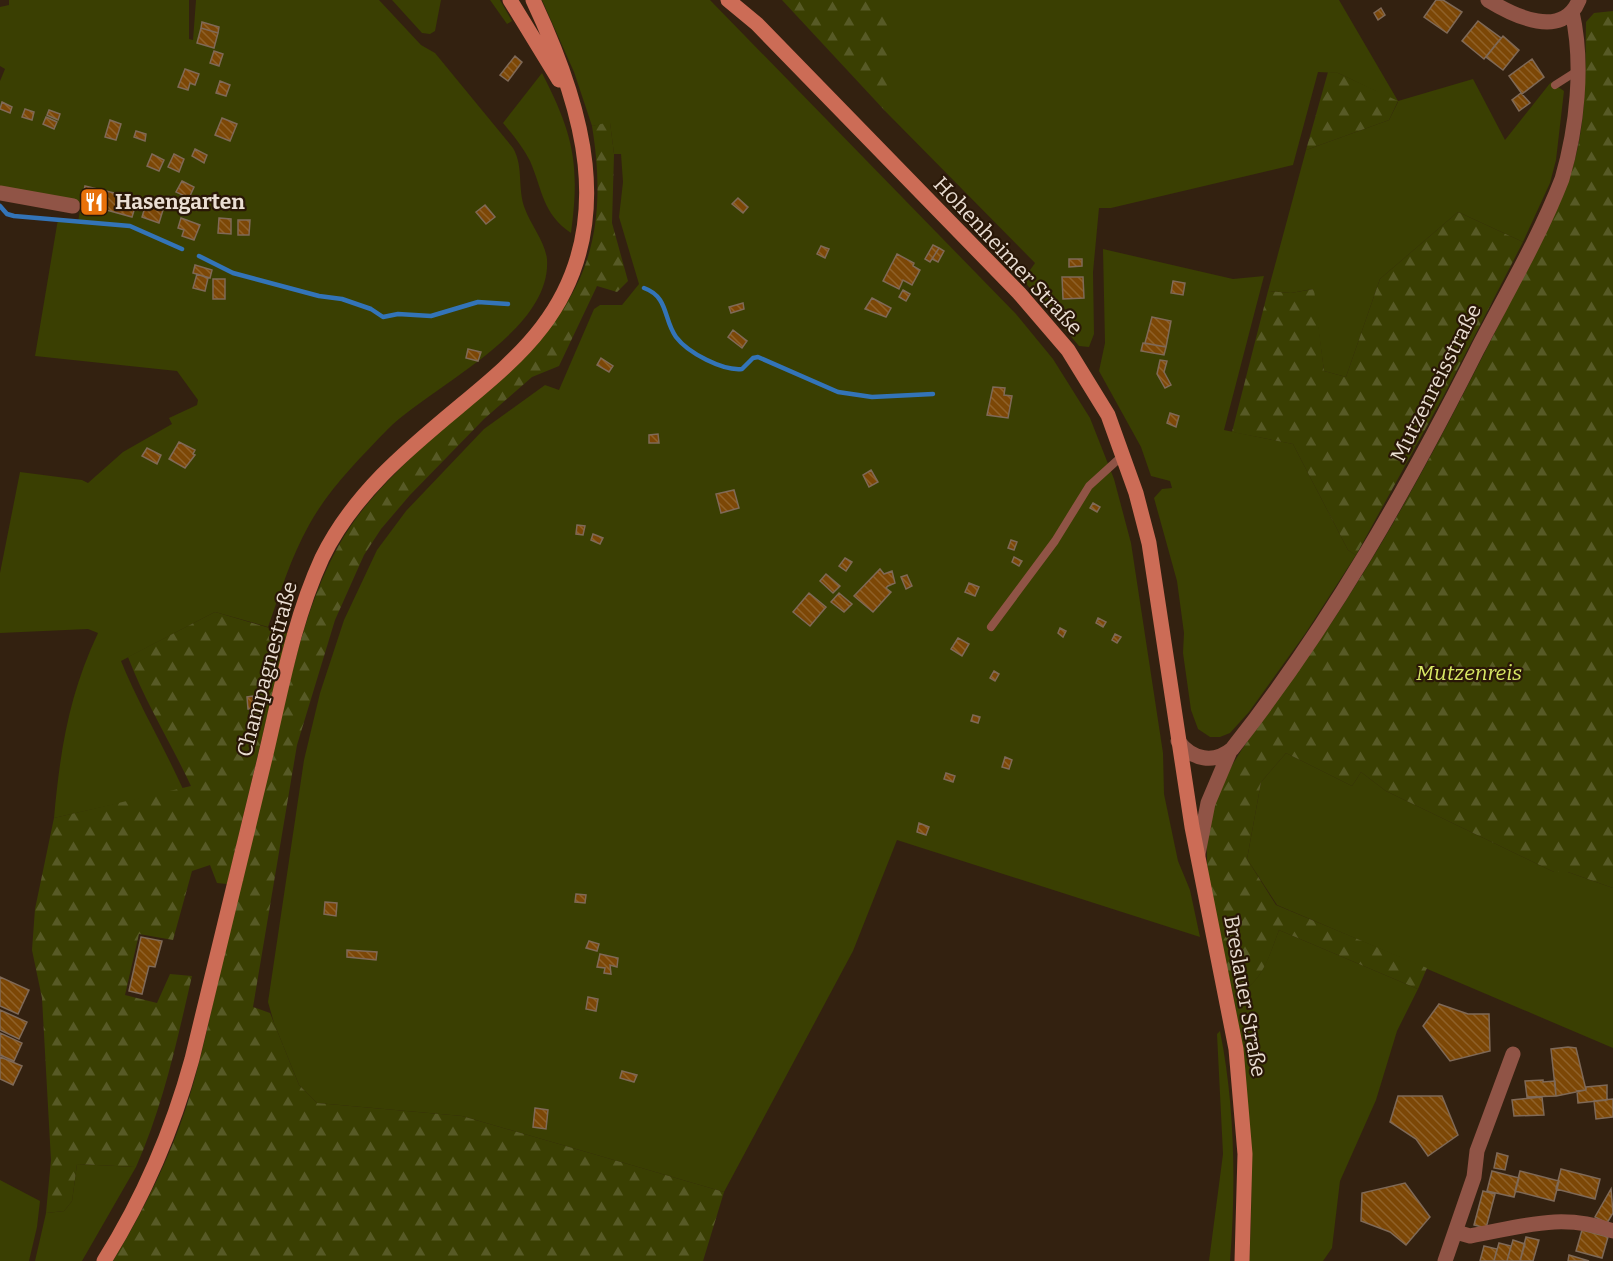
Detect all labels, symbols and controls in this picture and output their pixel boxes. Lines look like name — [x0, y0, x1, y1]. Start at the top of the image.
street label: Hohenheimer Straße — [928, 171, 1088, 341]
restaurant icon: Hasengarten — [78, 186, 110, 218]
place label: Hasengarten — [115, 189, 245, 215]
street label: Mutzenreisstraße — [1385, 300, 1487, 466]
street label: Champagnestraße — [231, 578, 303, 760]
park label: Mutzenreis — [1416, 660, 1522, 686]
street label: Breslauer Straße — [1218, 913, 1272, 1079]

